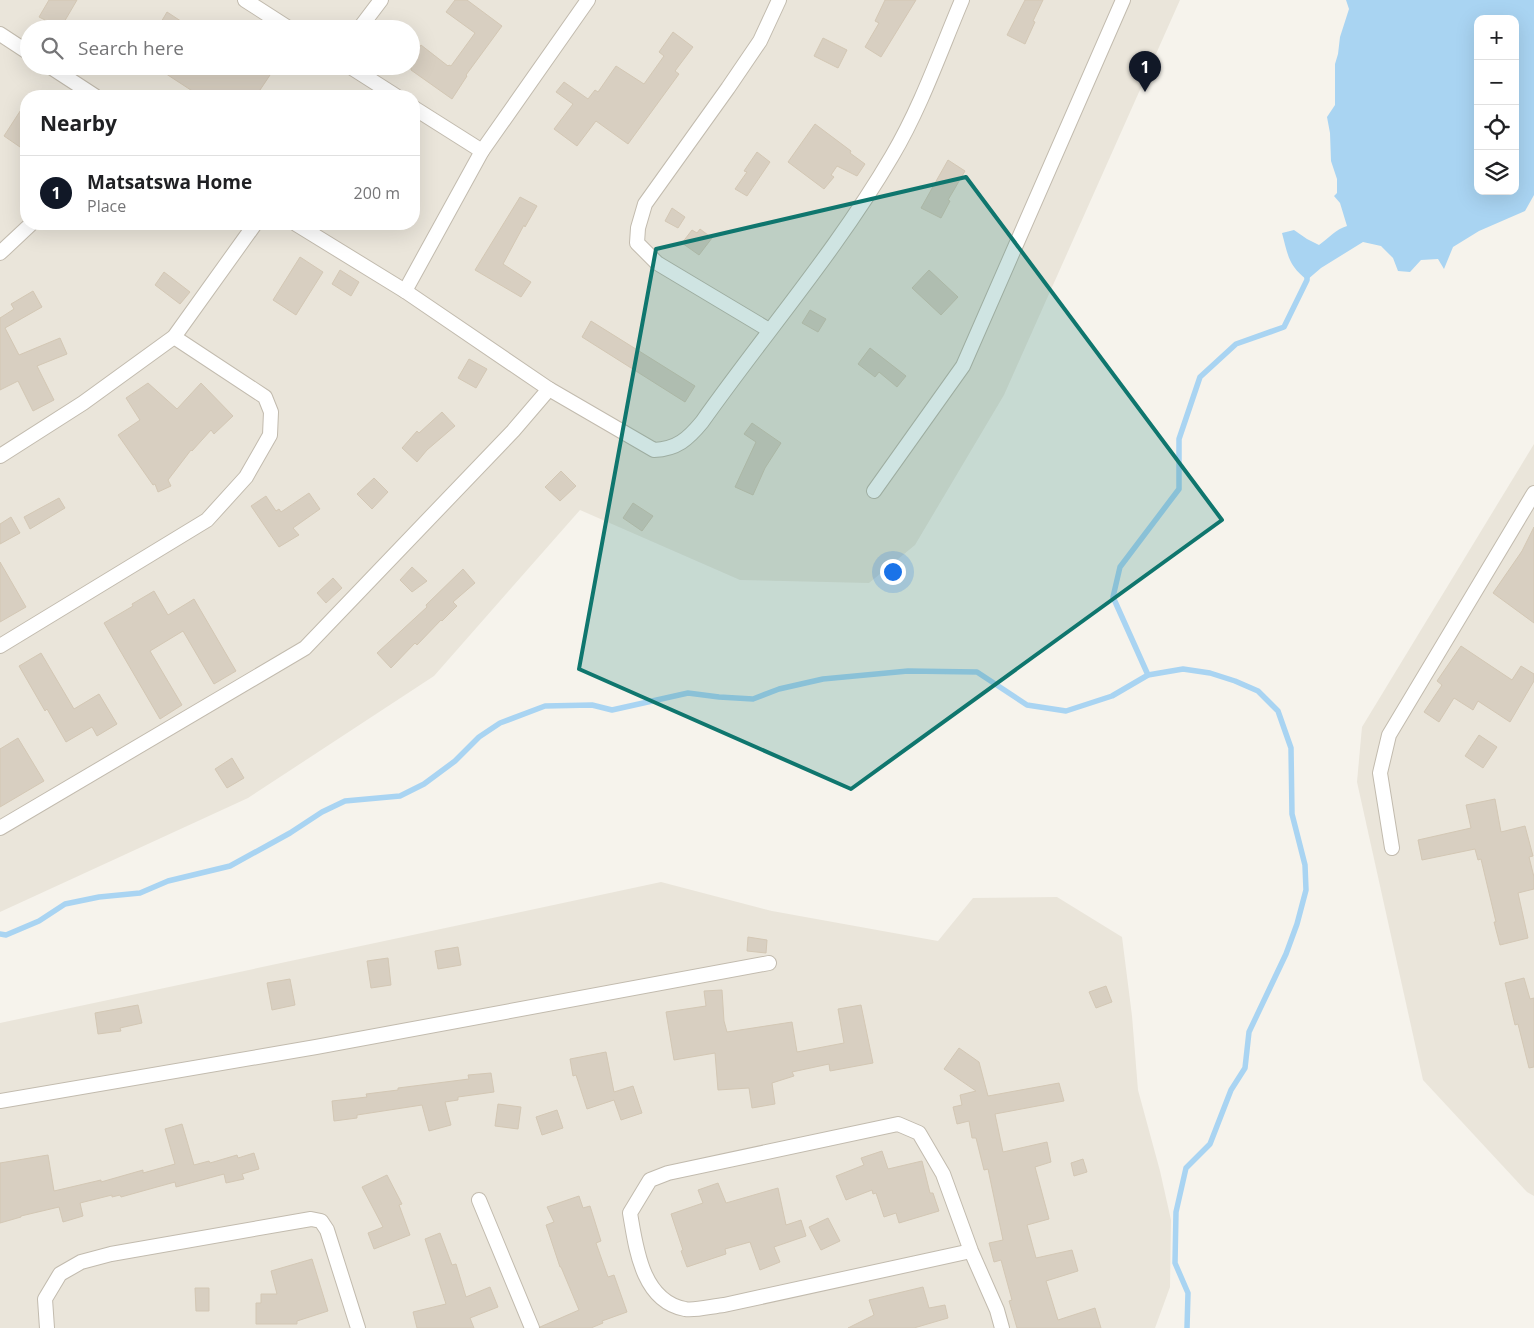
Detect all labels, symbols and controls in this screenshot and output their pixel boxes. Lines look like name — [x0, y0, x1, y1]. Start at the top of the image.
map controls — [1474, 15, 1519, 195]
button: + — [1474, 15, 1519, 60]
search box — [20, 20, 420, 75]
icon: search — [38, 34, 66, 62]
text: Search here — [78, 35, 184, 61]
pin: 1 — [1129, 51, 1161, 92]
button: − — [1474, 60, 1519, 105]
button: locate — [1474, 105, 1519, 150]
text: Nearby — [40, 109, 117, 137]
button: layers — [1474, 150, 1519, 195]
text: Matsatswa Home — [87, 169, 252, 195]
text: 1 — [51, 182, 61, 204]
text: 200 m — [354, 182, 400, 204]
text: Place — [87, 195, 126, 217]
your location — [880, 559, 906, 585]

